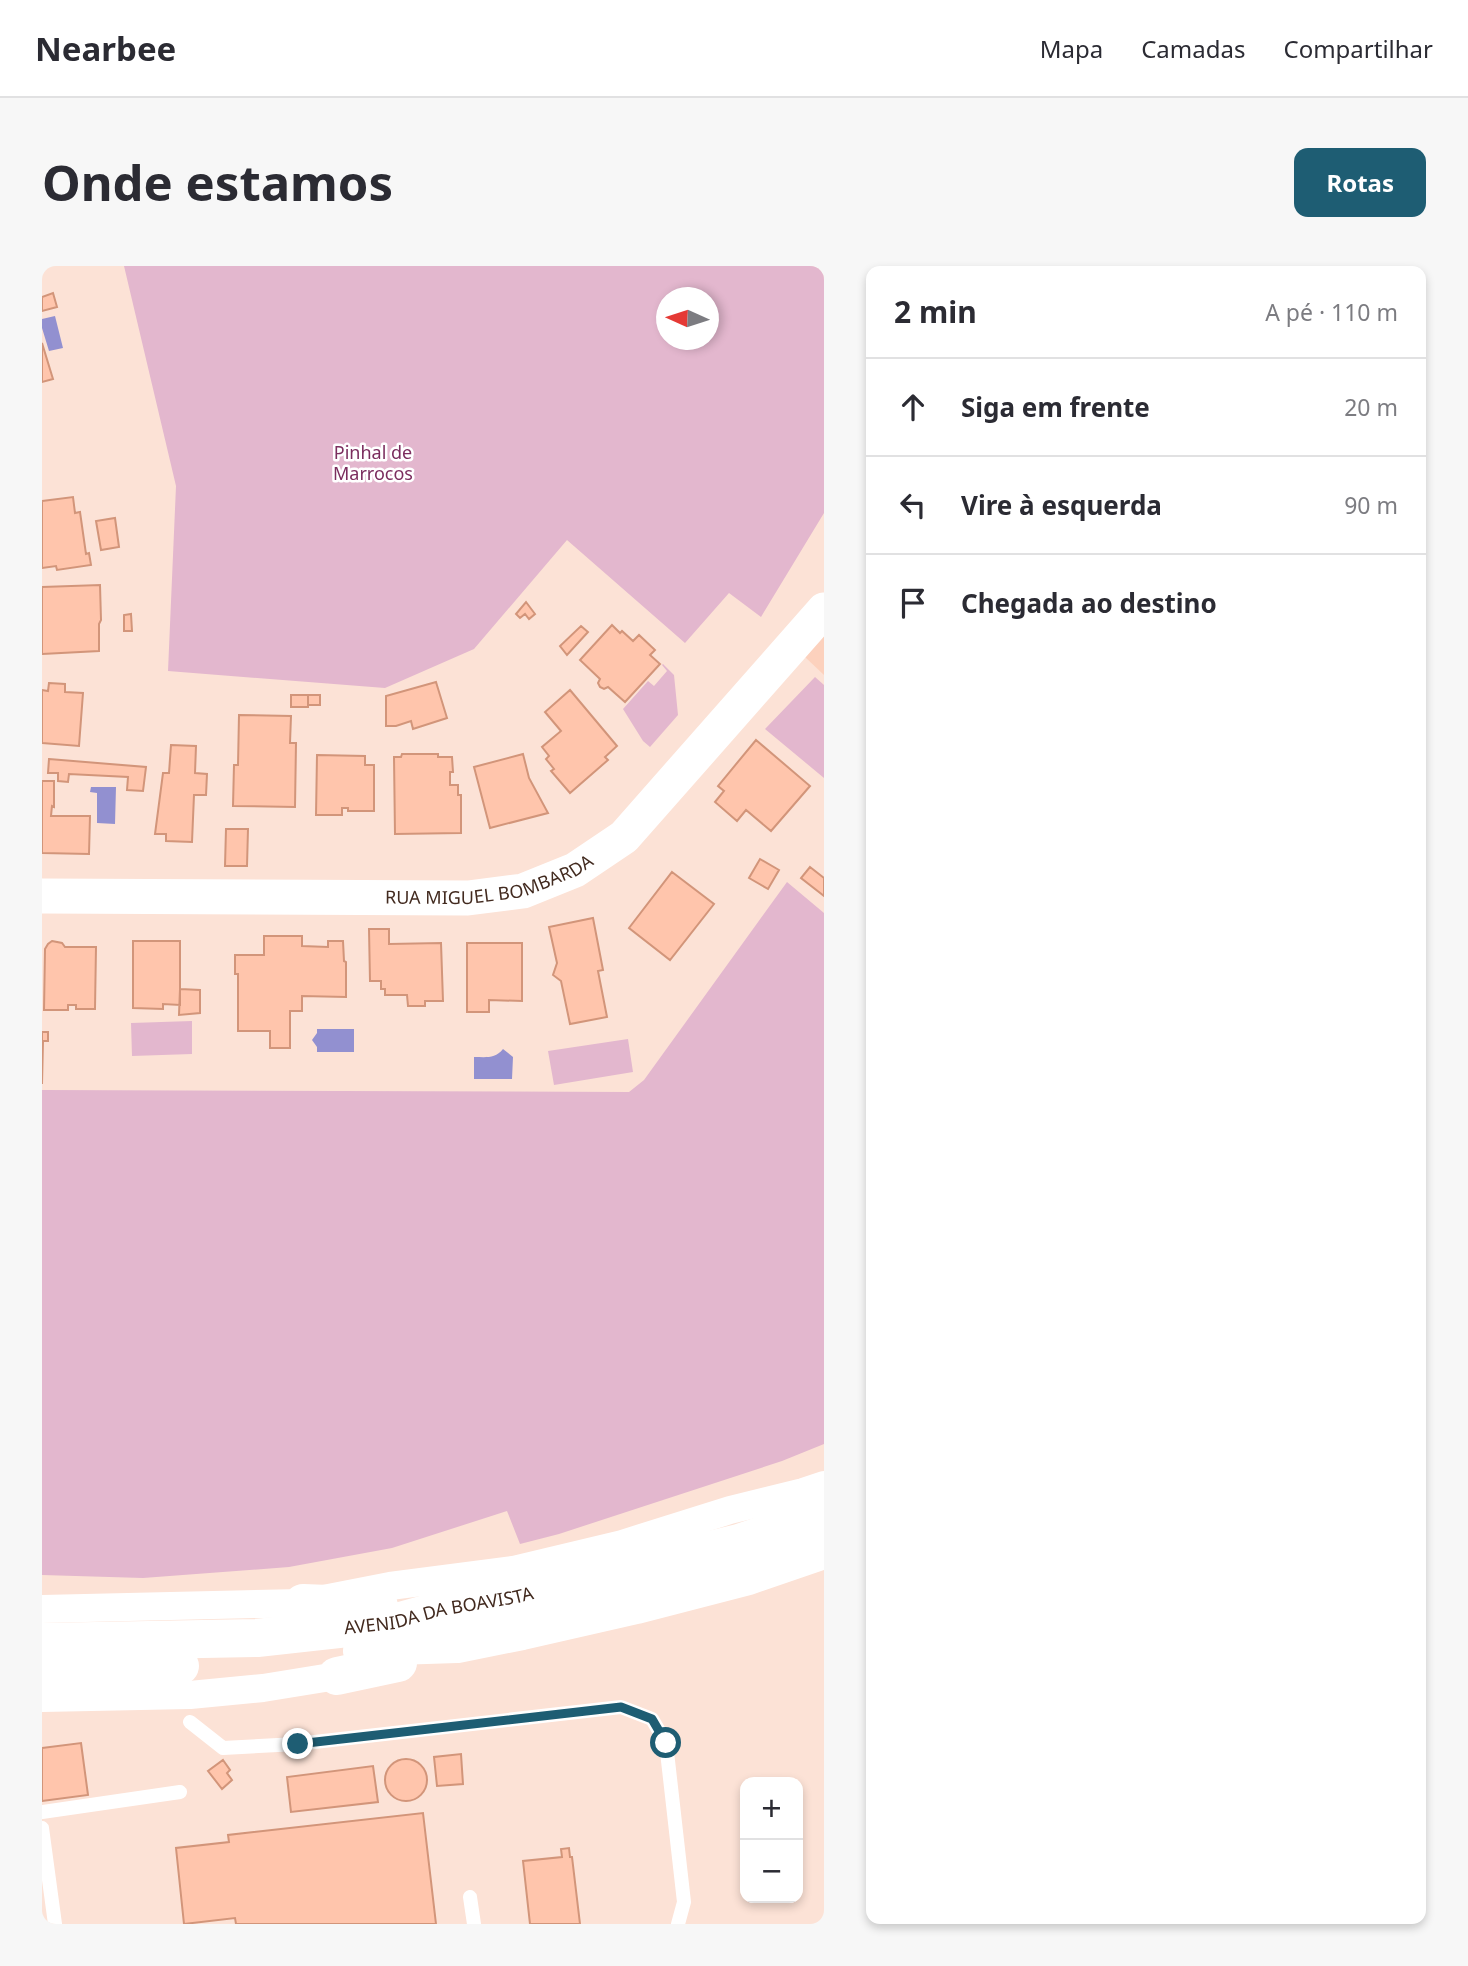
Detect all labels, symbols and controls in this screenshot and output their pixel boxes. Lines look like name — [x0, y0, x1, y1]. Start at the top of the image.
text: Nearbee — [35, 26, 176, 71]
text: Mapa — [1040, 32, 1103, 65]
text: Camadas — [1141, 32, 1245, 65]
text: Compartilhar — [1283, 32, 1433, 65]
button: Rotas — [1294, 148, 1426, 217]
text: Onde estamos — [42, 149, 393, 215]
north arrow — [656, 287, 719, 350]
text: 2 min — [894, 291, 977, 332]
text: A pé · 110 m — [1265, 296, 1398, 328]
icon: ahead — [894, 388, 932, 426]
text: Siga em frente — [961, 389, 1150, 425]
text: 20 m — [1344, 391, 1398, 423]
park label: Pinhal de Marrocos — [333, 440, 413, 485]
icon: left — [894, 486, 932, 524]
text: Vire à esquerda — [961, 487, 1162, 523]
text: 90 m — [1344, 489, 1398, 521]
icon: arrive — [894, 584, 932, 622]
text: Chegada ao destino — [961, 585, 1217, 621]
street label: RUA MIGUEL BOMBARDA — [385, 848, 598, 909]
street label: AVENIDA DA BOAVISTA — [343, 1580, 536, 1639]
route start — [650, 1727, 681, 1758]
route end — [282, 1728, 313, 1759]
map controls — [740, 1777, 803, 1903]
button: + — [740, 1777, 803, 1840]
button: − — [740, 1840, 803, 1903]

